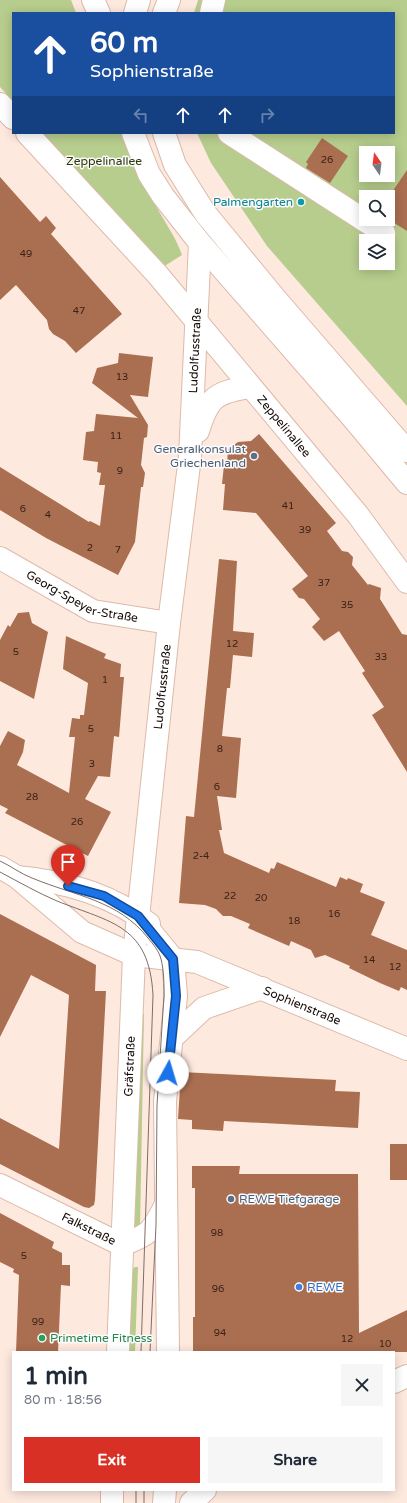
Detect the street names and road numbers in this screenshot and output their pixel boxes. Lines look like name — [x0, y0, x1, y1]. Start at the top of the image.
street label: Ludolfusstraße — [186, 307, 204, 394]
street label: Zeppelinallee — [254, 393, 314, 460]
street label: Georg-Speyer-Straße — [24, 567, 139, 625]
street label: Ludolfusstraße — [151, 643, 174, 730]
street label: Sophienstraße — [261, 983, 343, 1028]
street label: Gräfstraße — [121, 1035, 138, 1097]
street label: Falkstraße — [60, 1210, 118, 1248]

